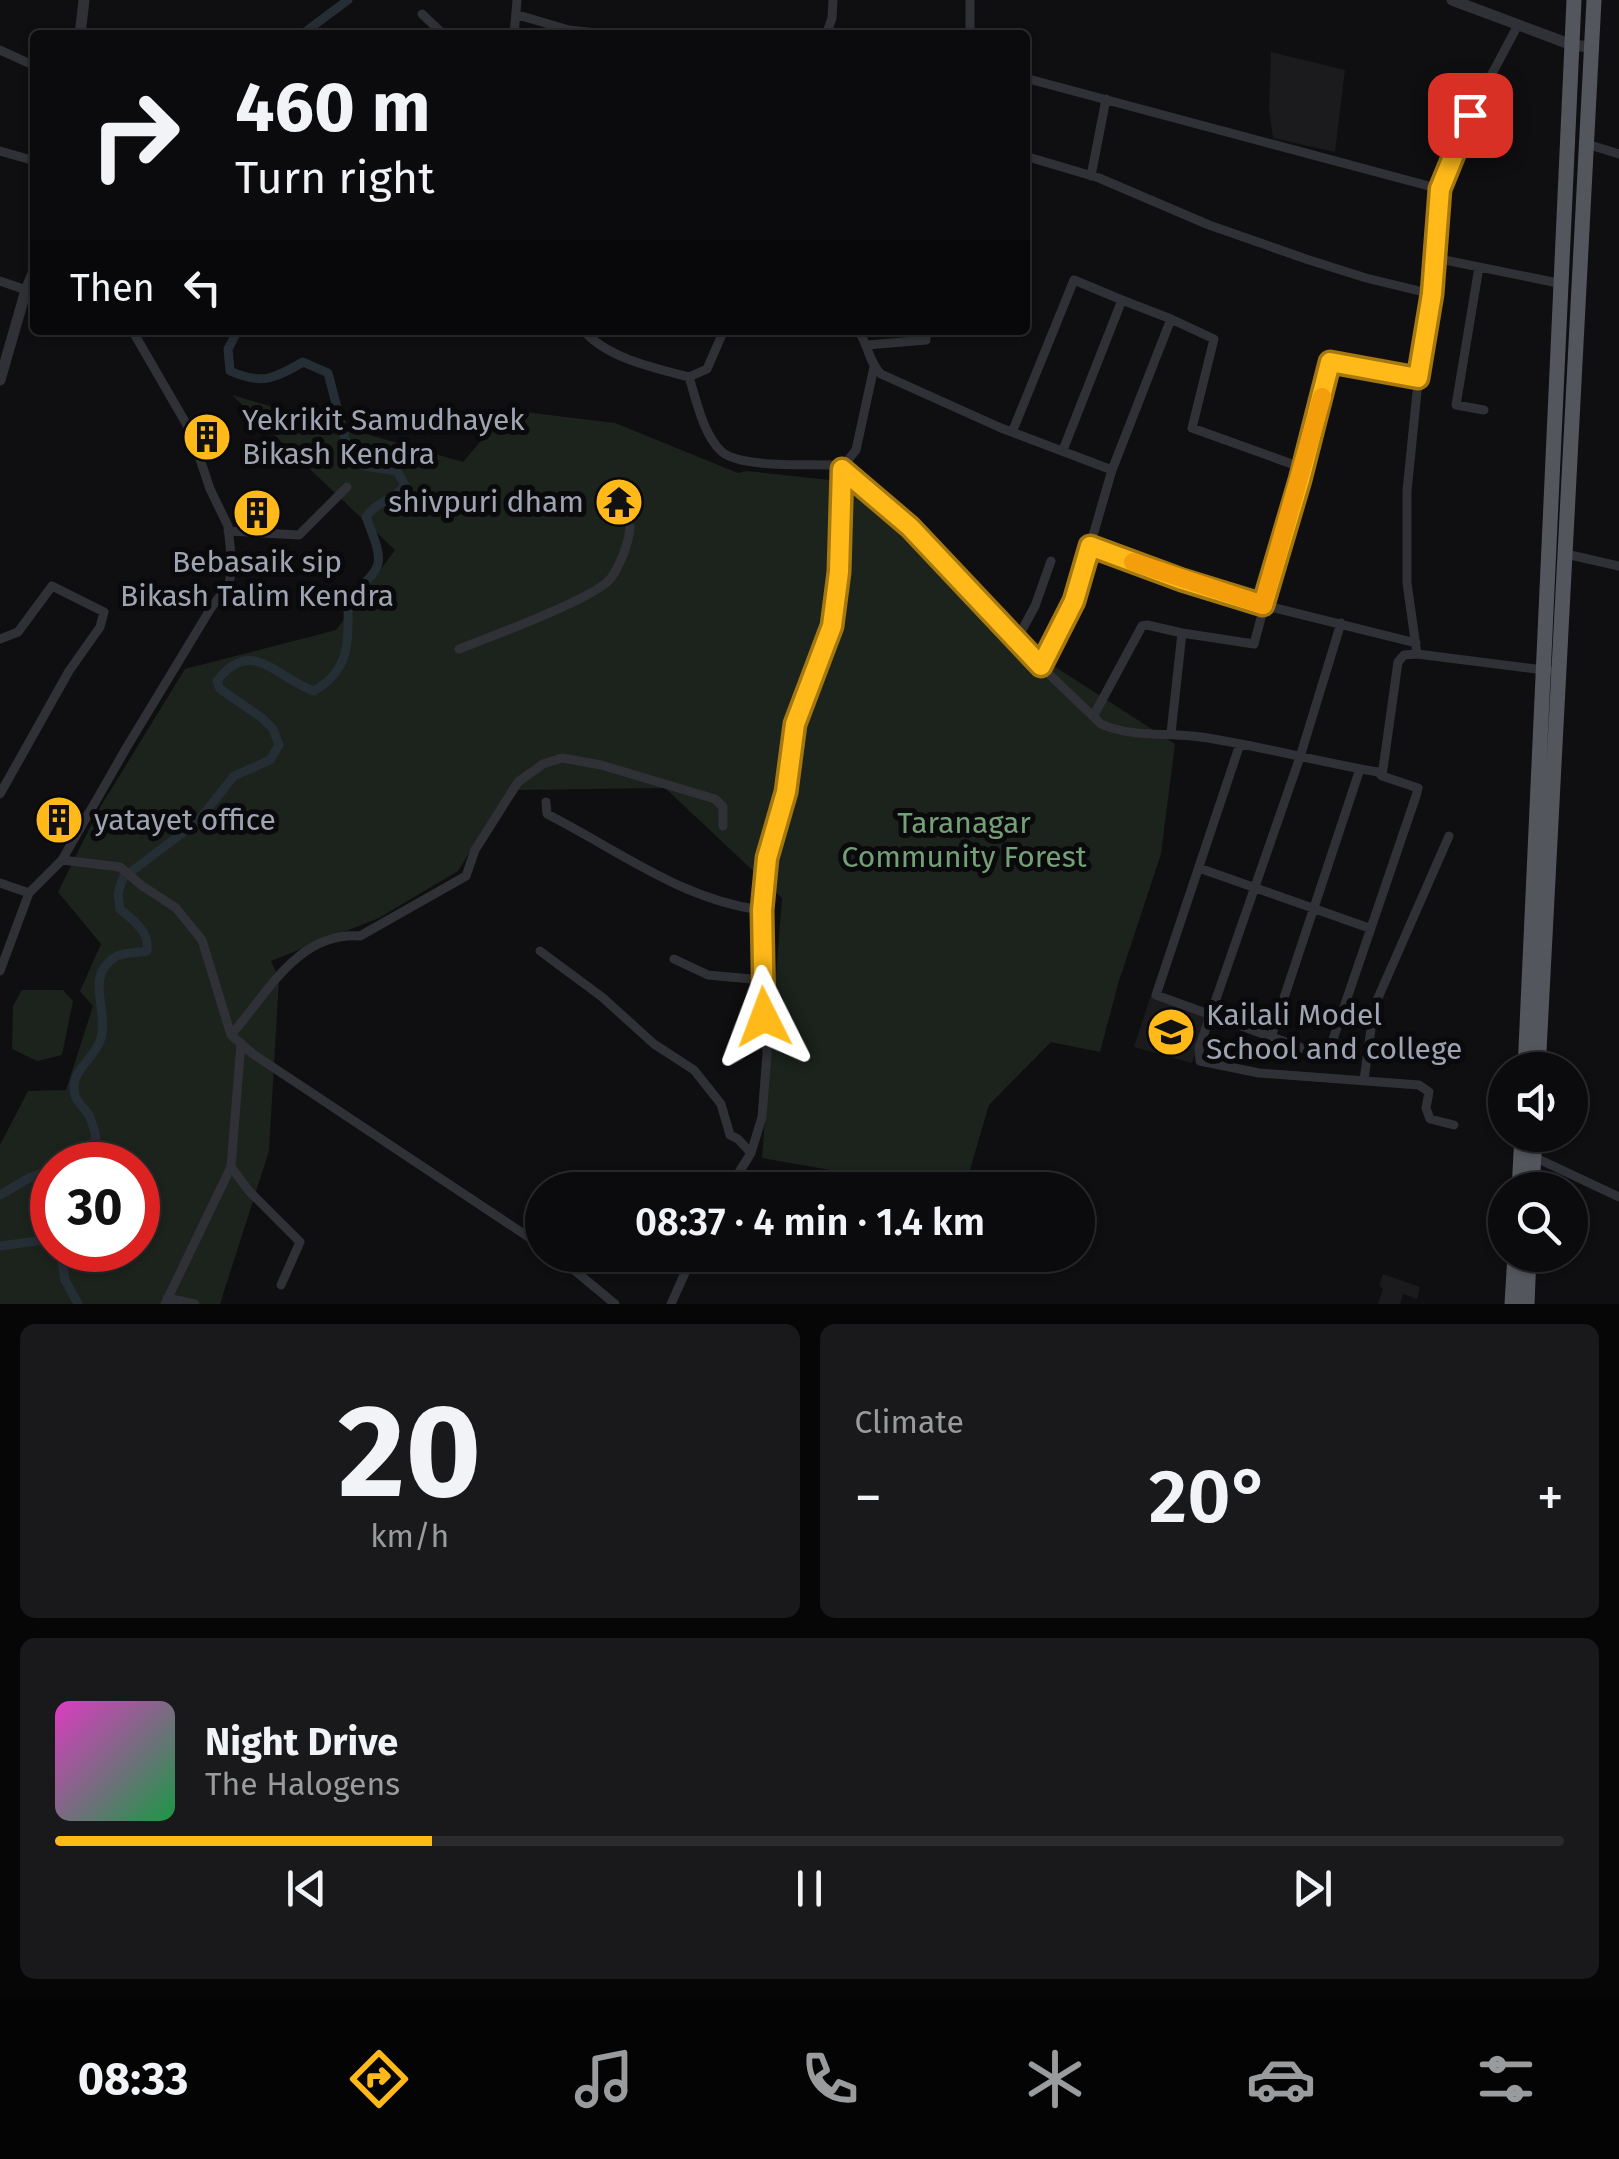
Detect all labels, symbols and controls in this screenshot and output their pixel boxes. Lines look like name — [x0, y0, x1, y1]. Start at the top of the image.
text: 460 m — [235, 66, 431, 150]
icon: right — [70, 70, 200, 200]
pin — [1428, 73, 1513, 158]
icon: arrive — [1443, 88, 1498, 143]
text: Turn right — [235, 151, 434, 205]
icon: left — [175, 260, 230, 315]
text: Then — [70, 265, 155, 311]
place label: Yekrikit Samudhayek Bikash Kendra — [242, 402, 525, 472]
building icon: Yekrikit Samudhayek Bikash Kendra — [181, 411, 233, 463]
temple icon: shivpuri dham — [593, 476, 645, 528]
place label: shivpuri dham — [388, 484, 584, 520]
building icon: Bebasaik sip Bikash Talim Kendra — [231, 487, 283, 539]
place label: Bebasaik sip Bikash Talim Kendra — [120, 544, 394, 614]
building icon: yatayet office — [33, 794, 85, 846]
place label: yatayet office — [94, 802, 276, 838]
park label: Taranagar Community Forest — [841, 805, 1087, 875]
position arrow — [712, 965, 816, 1069]
place label: Kailali Model School and college — [1206, 997, 1462, 1067]
school or university icon: Kailali Model School and college — [1145, 1006, 1197, 1058]
map controls — [1488, 1052, 1588, 1272]
button: sound — [1488, 1052, 1588, 1152]
speed limit sign: 30 — [30, 1142, 160, 1272]
button: search — [1488, 1172, 1588, 1272]
text: 08:37 · 4 min · 1.4 km — [635, 1199, 985, 1245]
text: 20 — [338, 1374, 481, 1530]
text: Climate — [855, 1403, 964, 1441]
text: 20° — [1149, 1452, 1270, 1542]
text: − — [855, 1465, 882, 1531]
text: + — [1537, 1465, 1564, 1531]
text: km/h — [370, 1517, 449, 1555]
text: Night Drive — [205, 1719, 398, 1765]
text: The Halogens — [205, 1765, 400, 1803]
icon: previous — [279, 1861, 334, 1916]
icon: pause — [782, 1861, 837, 1916]
icon: next — [1285, 1861, 1340, 1916]
icon: directions — [344, 2044, 414, 2114]
icon: music — [569, 2044, 639, 2114]
icon: phone — [795, 2044, 865, 2114]
icon: climate — [1020, 2044, 1090, 2114]
icon: car — [1246, 2044, 1316, 2114]
icon: filters — [1471, 2044, 1541, 2114]
text: 08:33 — [78, 2052, 189, 2106]

